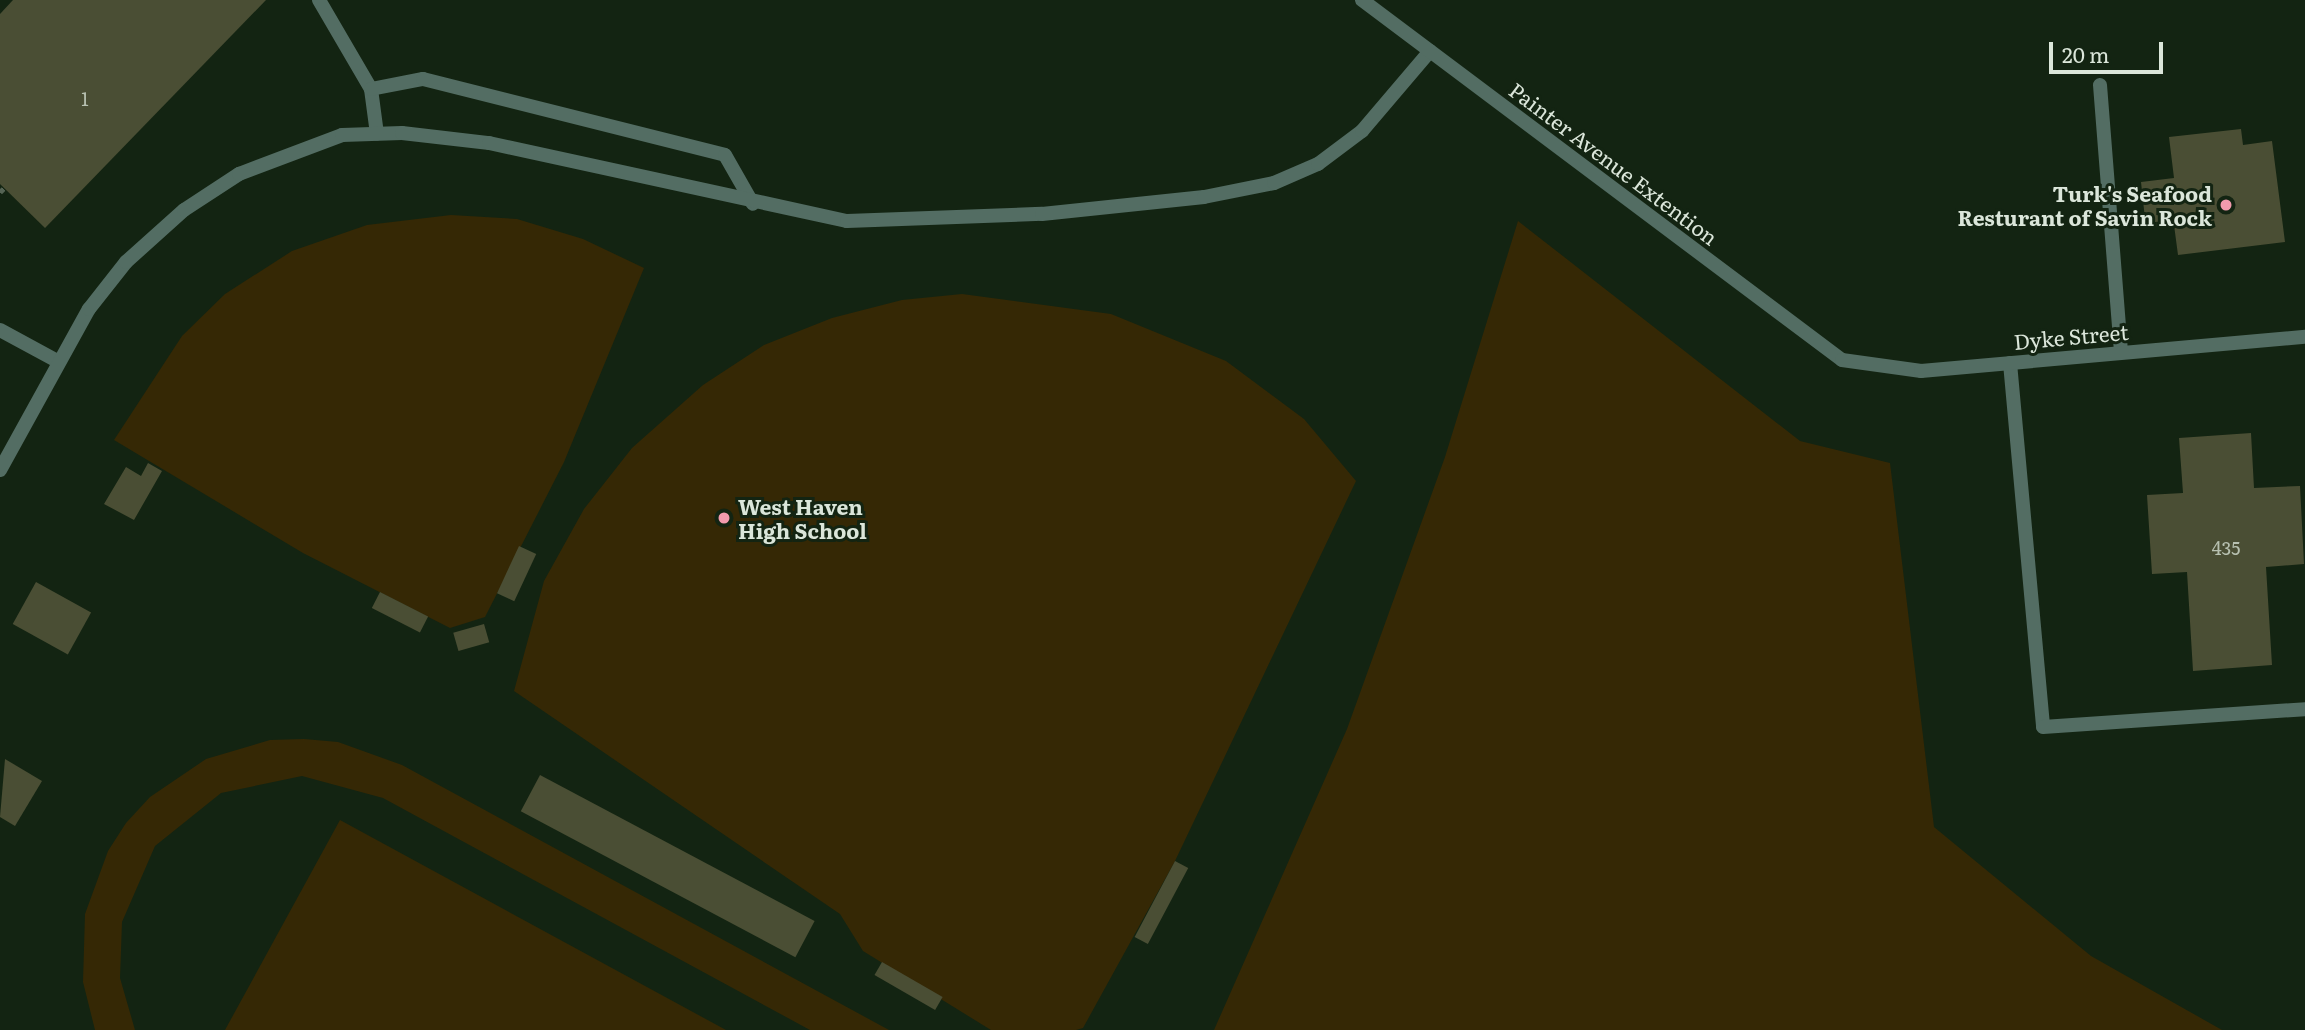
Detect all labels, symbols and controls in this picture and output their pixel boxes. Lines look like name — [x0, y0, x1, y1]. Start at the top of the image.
scale bar — [2053, 28, 2167, 72]
text: 20 m — [2062, 38, 2109, 69]
street label: Painter Avenue Extention — [1505, 76, 1723, 250]
house number: 1 — [81, 88, 89, 110]
place label: Turk's Seafood Resturant of Savin Rock — [1957, 180, 2212, 230]
marker: Turk's Seafood Resturant of Savin Rock — [2218, 197, 2234, 213]
street label: Dyke Street — [2013, 318, 2129, 354]
place label: West Haven High School — [738, 493, 867, 543]
marker: West Haven High School — [716, 510, 732, 526]
house number: 435 — [2212, 537, 2240, 559]

